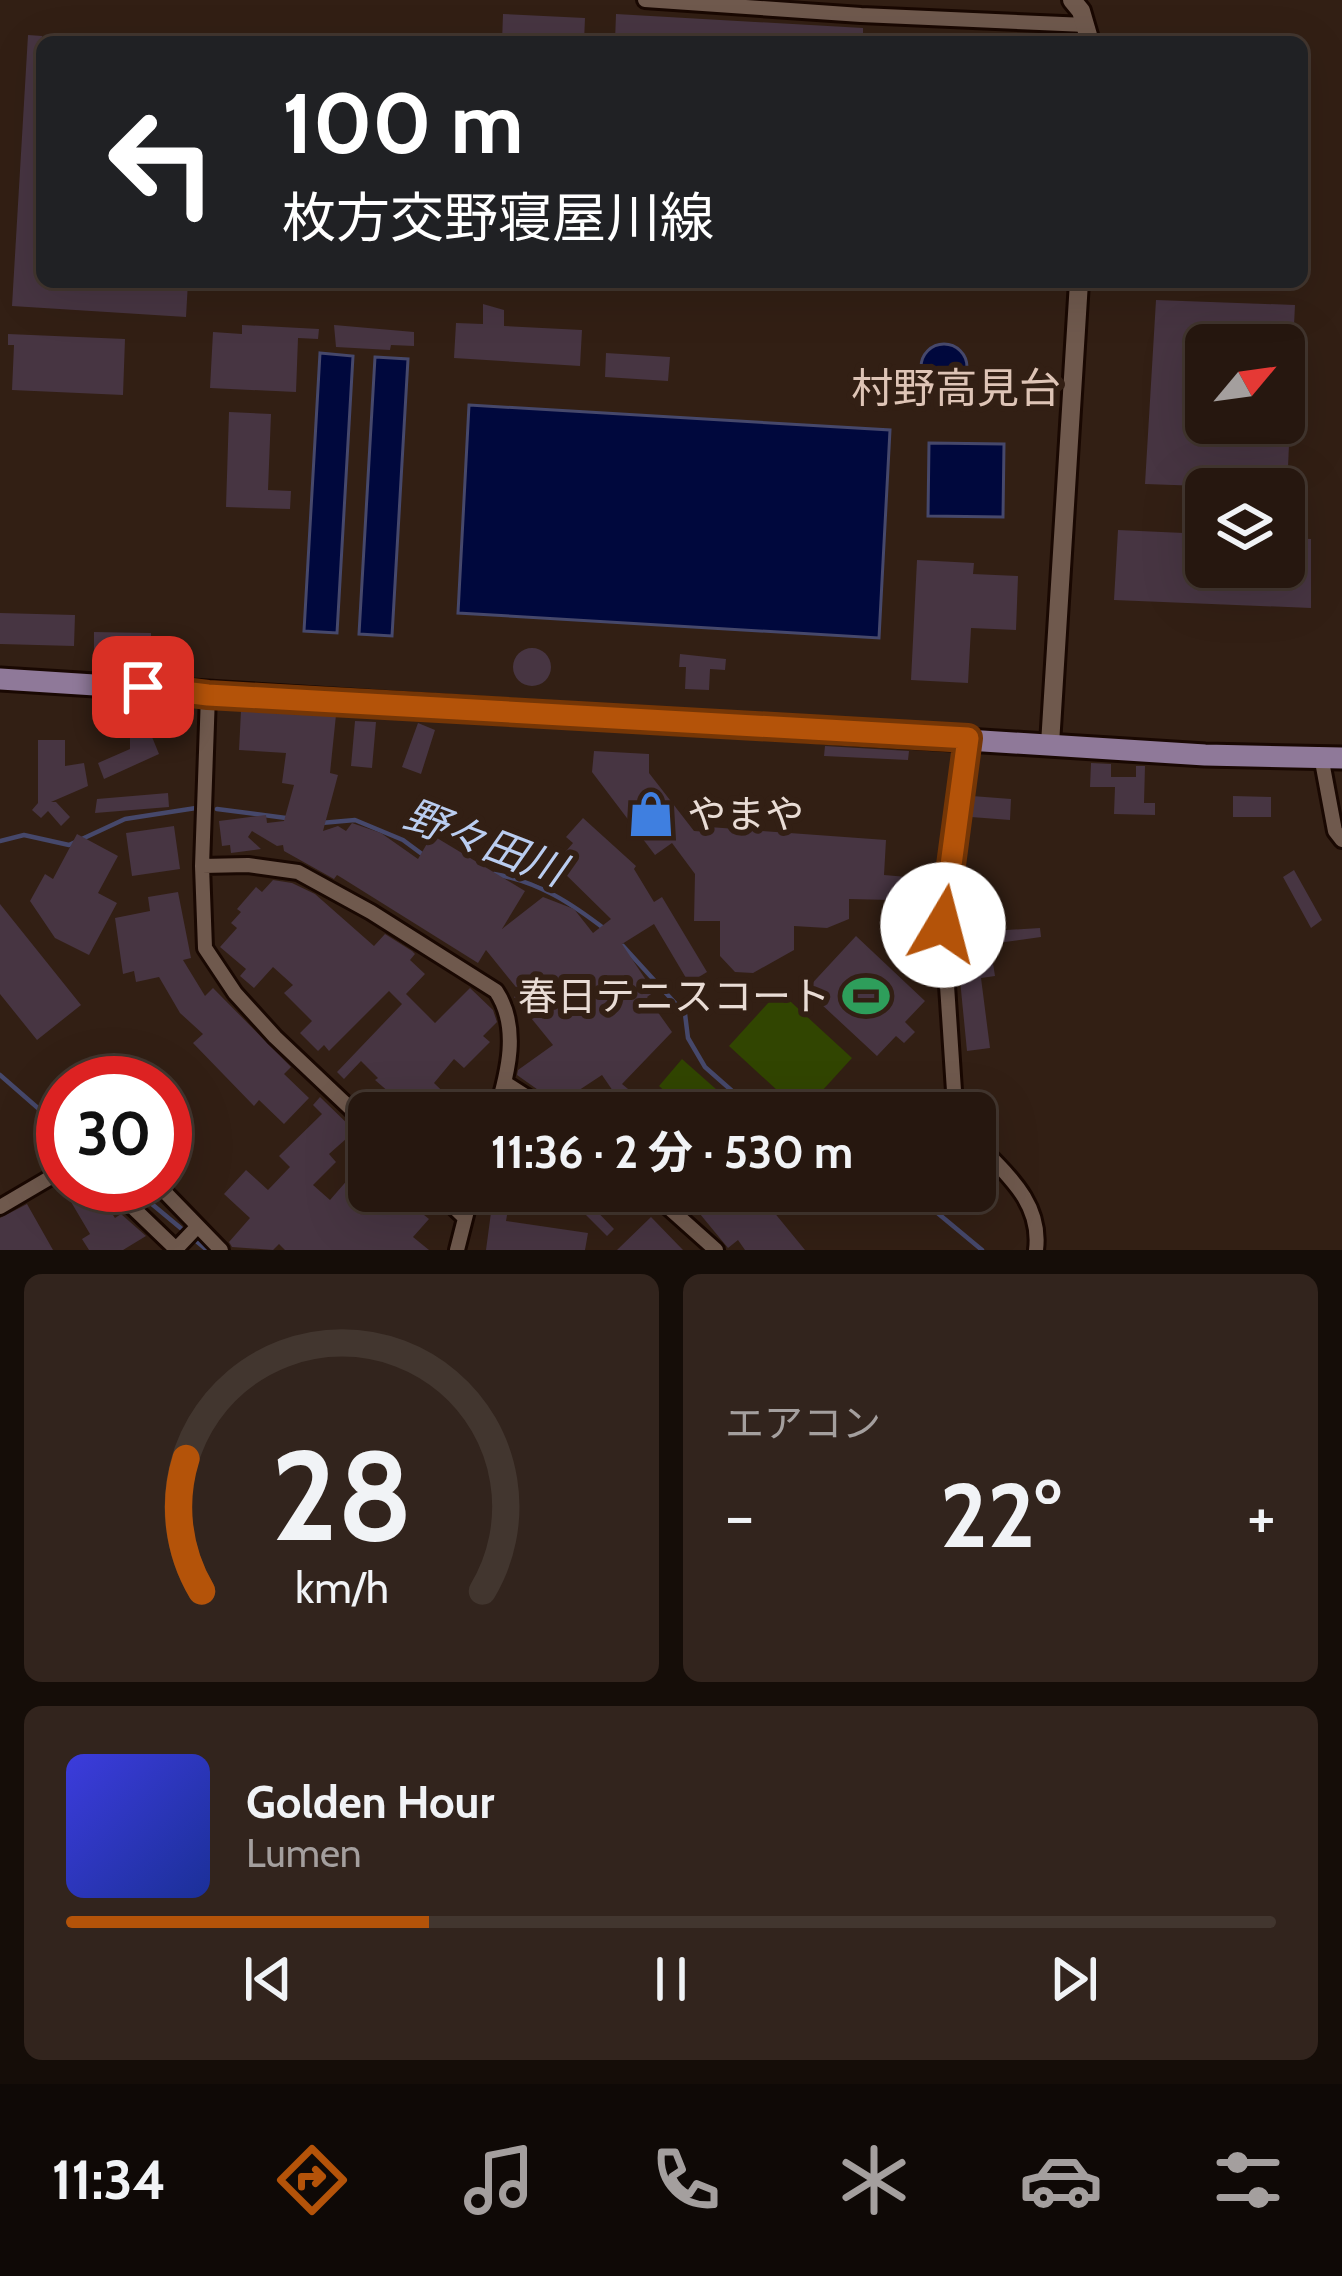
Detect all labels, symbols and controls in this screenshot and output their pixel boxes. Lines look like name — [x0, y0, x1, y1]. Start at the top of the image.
text: 100 m — [282, 72, 524, 174]
icon: left — [84, 84, 240, 240]
text: 枚方交野寝屋川線 — [282, 185, 714, 251]
north arrow — [1185, 324, 1305, 444]
map controls — [1185, 324, 1305, 588]
district label: 村野高見台 — [851, 362, 1061, 414]
button: layers — [1185, 468, 1305, 588]
pin — [92, 636, 194, 738]
icon: arrive — [110, 654, 176, 720]
water label: 野々田川 — [397, 788, 576, 898]
shop icon: やまや — [626, 789, 676, 839]
place label: やまや — [687, 790, 804, 838]
position arrow — [880, 862, 1006, 988]
sports icon: 春日テニスコート — [841, 971, 891, 1021]
place label: 春日テニスコート — [518, 972, 830, 1020]
speed limit sign: 30 — [36, 1056, 192, 1212]
text: 11:36 · 2 分 · 530 m — [491, 1125, 853, 1179]
text: エアコン — [725, 1399, 881, 1447]
text: 28 — [271, 1420, 412, 1571]
text: 22° — [940, 1460, 1061, 1570]
text: − — [725, 1475, 754, 1556]
text: + — [1247, 1475, 1276, 1556]
text: km/h — [295, 1562, 388, 1614]
text: Golden Hour — [246, 1775, 494, 1829]
text: Lumen — [246, 1829, 362, 1877]
icon: previous — [235, 1946, 301, 2012]
icon: pause — [638, 1946, 704, 2012]
icon: next — [1041, 1946, 1107, 2012]
icon: directions — [270, 2138, 354, 2222]
icon: music — [457, 2138, 541, 2222]
icon: phone — [644, 2138, 728, 2222]
icon: climate — [832, 2138, 916, 2222]
icon: car — [1019, 2138, 1103, 2222]
icon: filters — [1206, 2138, 1290, 2222]
text: 11:34 — [52, 2147, 166, 2213]

